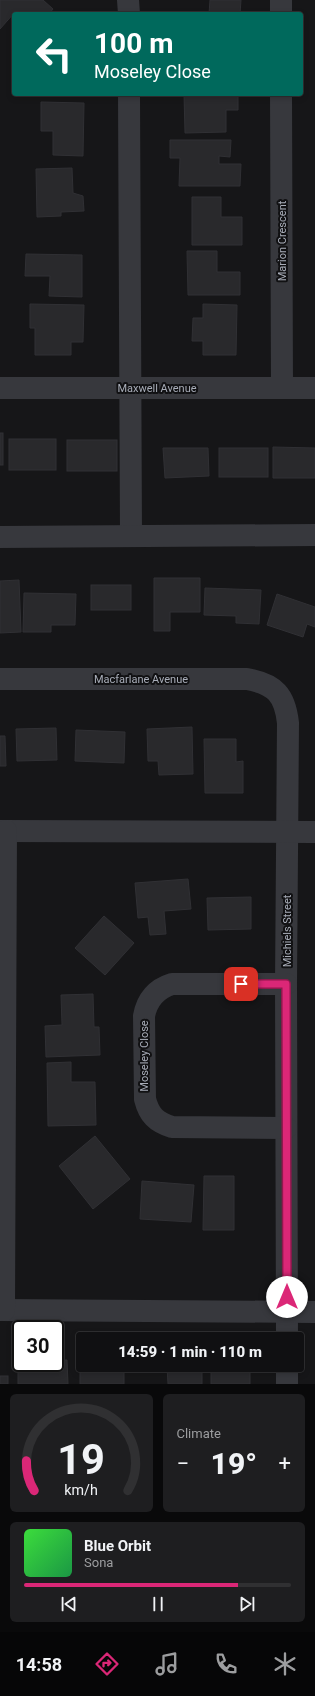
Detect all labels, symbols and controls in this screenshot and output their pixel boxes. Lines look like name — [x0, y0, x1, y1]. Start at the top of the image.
text: 100 m — [94, 27, 173, 60]
icon: left — [28, 28, 80, 80]
text: Moseley Close — [94, 61, 211, 82]
street label: Marion Crescent — [276, 200, 289, 281]
street label: Maxwell Avenue — [117, 382, 197, 395]
street label: Macfarlane Avenue — [94, 673, 188, 686]
street label: Michiels Street — [281, 894, 294, 967]
pin — [224, 967, 258, 1001]
icon: arrive — [230, 973, 252, 995]
street label: Moseley Close — [138, 1020, 151, 1092]
position arrow — [266, 1276, 308, 1318]
speed limit sign: 30 — [12, 1320, 64, 1372]
text: 14:59 · 1 min · 110 m — [118, 1343, 262, 1361]
text: Climate — [177, 1426, 221, 1441]
text: 19 — [57, 1435, 105, 1484]
text: 19° — [211, 1446, 257, 1481]
text: − — [177, 1451, 189, 1476]
text: + — [279, 1451, 291, 1476]
text: km/h — [64, 1482, 98, 1498]
text: Blue Orbit — [84, 1537, 151, 1555]
text: Sona — [84, 1555, 113, 1570]
icon: previous — [58, 1593, 80, 1615]
icon: pause — [147, 1593, 169, 1615]
icon: next — [236, 1593, 258, 1615]
icon: directions — [93, 1650, 121, 1678]
icon: music — [153, 1650, 181, 1678]
icon: phone — [212, 1650, 240, 1678]
icon: climate — [271, 1650, 299, 1678]
text: 14:58 — [16, 1654, 62, 1675]

